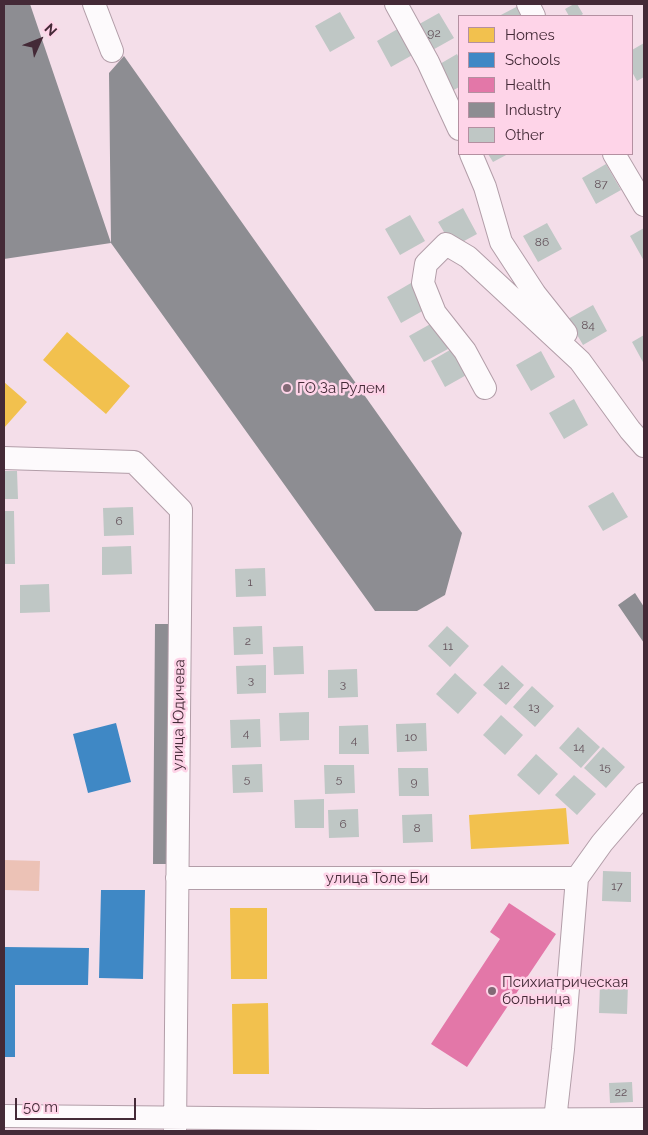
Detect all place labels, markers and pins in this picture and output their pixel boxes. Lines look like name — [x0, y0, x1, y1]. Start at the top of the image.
place label: ГО За Рулем — [297, 379, 385, 397]
marker: ГО За Рулем — [281, 382, 293, 394]
place label: Психиатрическая больница — [502, 973, 628, 1008]
marker: Психиатрическая больница — [486, 985, 498, 997]

